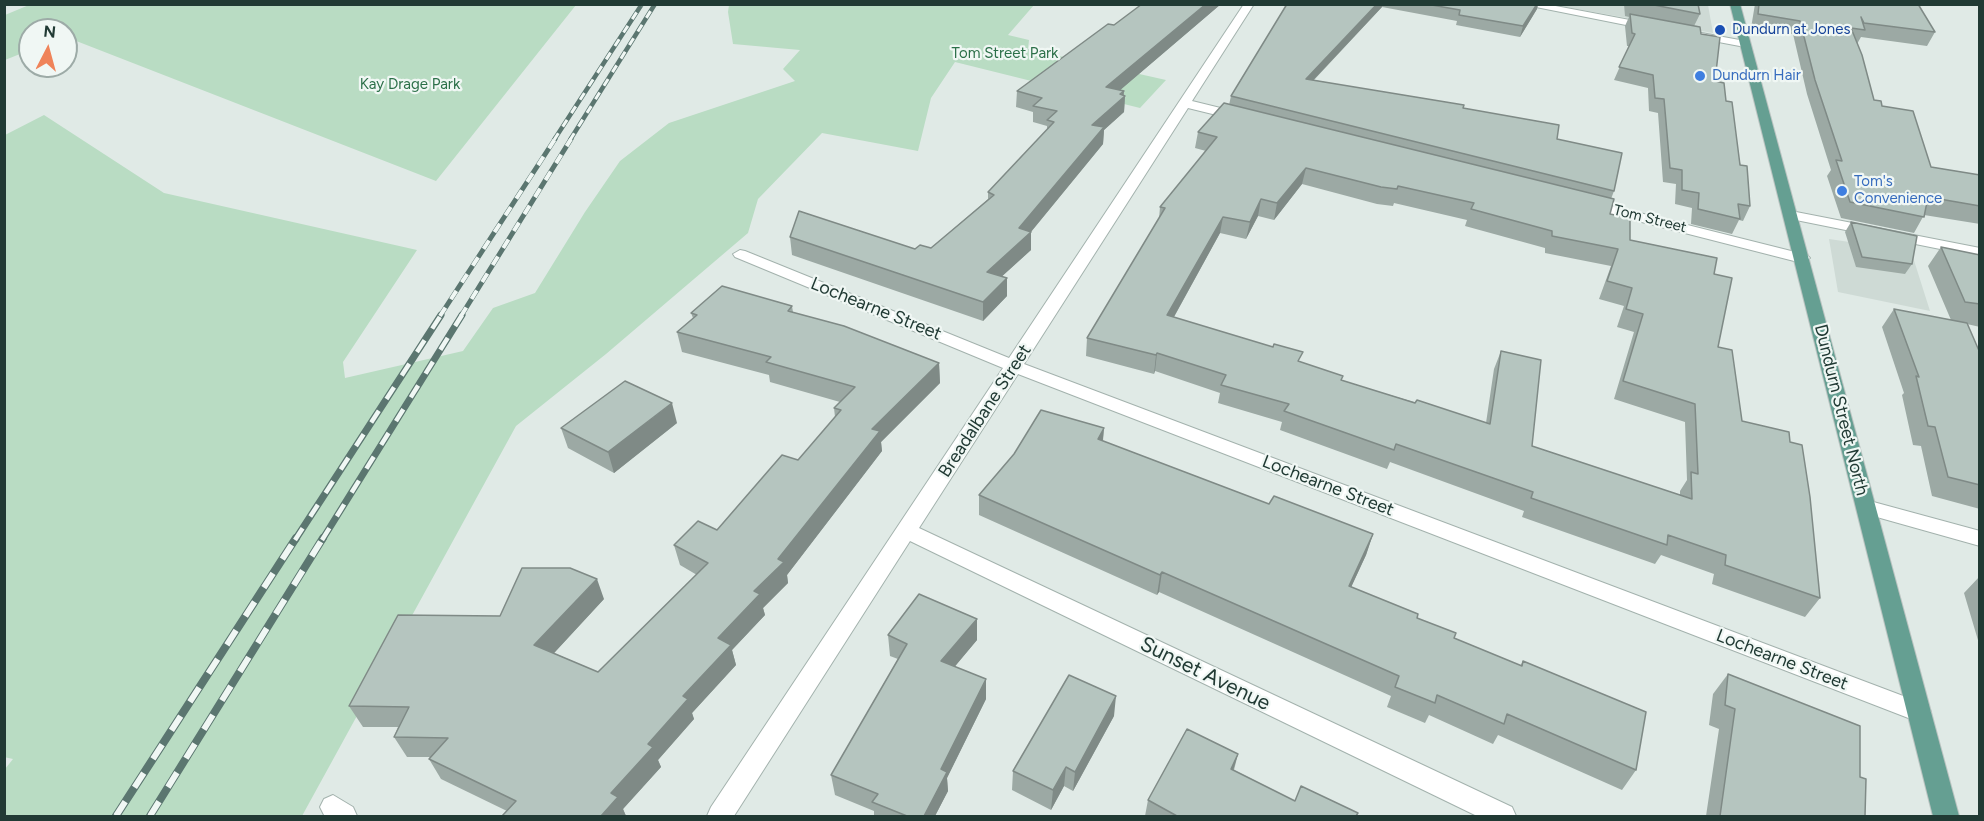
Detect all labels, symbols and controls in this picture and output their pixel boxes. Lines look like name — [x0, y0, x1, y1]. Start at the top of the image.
north arrow — [18, 18, 78, 78]
text: N — [43, 21, 57, 42]
place label: Dundurn at Jones — [1732, 21, 1850, 39]
marker: Dundurn at Jones — [1713, 23, 1727, 37]
park label: Tom Street Park — [952, 45, 1058, 63]
place label: Dundurn Hair — [1712, 67, 1801, 85]
marker: Dundurn Hair — [1693, 69, 1707, 83]
park label: Kay Drage Park — [360, 76, 460, 94]
place label: Tom's Convenience — [1854, 173, 1942, 208]
marker: Tom's Convenience — [1835, 184, 1849, 198]
street label: Tom Street — [1612, 201, 1688, 237]
street label: Lochearne Street — [807, 273, 945, 345]
street label: Dundurn Street North — [1809, 322, 1873, 498]
street label: Breadalbane Street — [934, 340, 1036, 482]
street label: Lochearne Street — [1259, 451, 1397, 521]
street label: Lochearne Street — [1713, 625, 1851, 695]
street label: Sunset Avenue — [1136, 632, 1274, 716]

